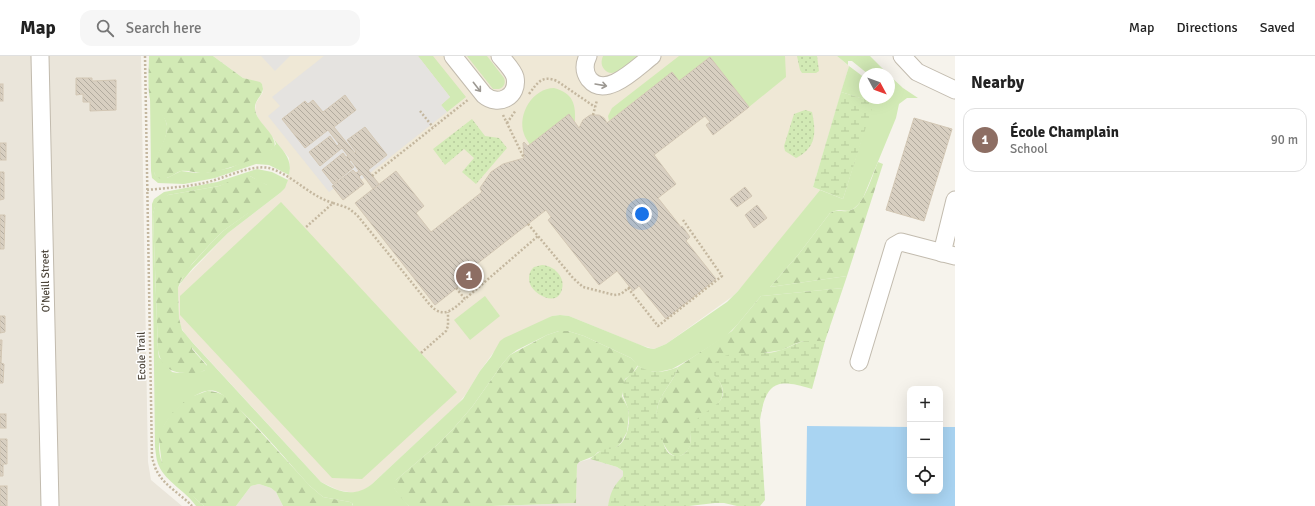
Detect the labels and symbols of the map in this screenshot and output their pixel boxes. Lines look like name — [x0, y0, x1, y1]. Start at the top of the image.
north arrow — [859, 68, 895, 104]
one-way arrow — [473, 81, 481, 92]
one-way arrow — [595, 81, 608, 89]
your location — [632, 204, 652, 224]
street label: O'Neill Street — [38, 249, 53, 313]
pin: 1 — [456, 261, 482, 291]
street label: Ecole Trail — [135, 332, 148, 380]

